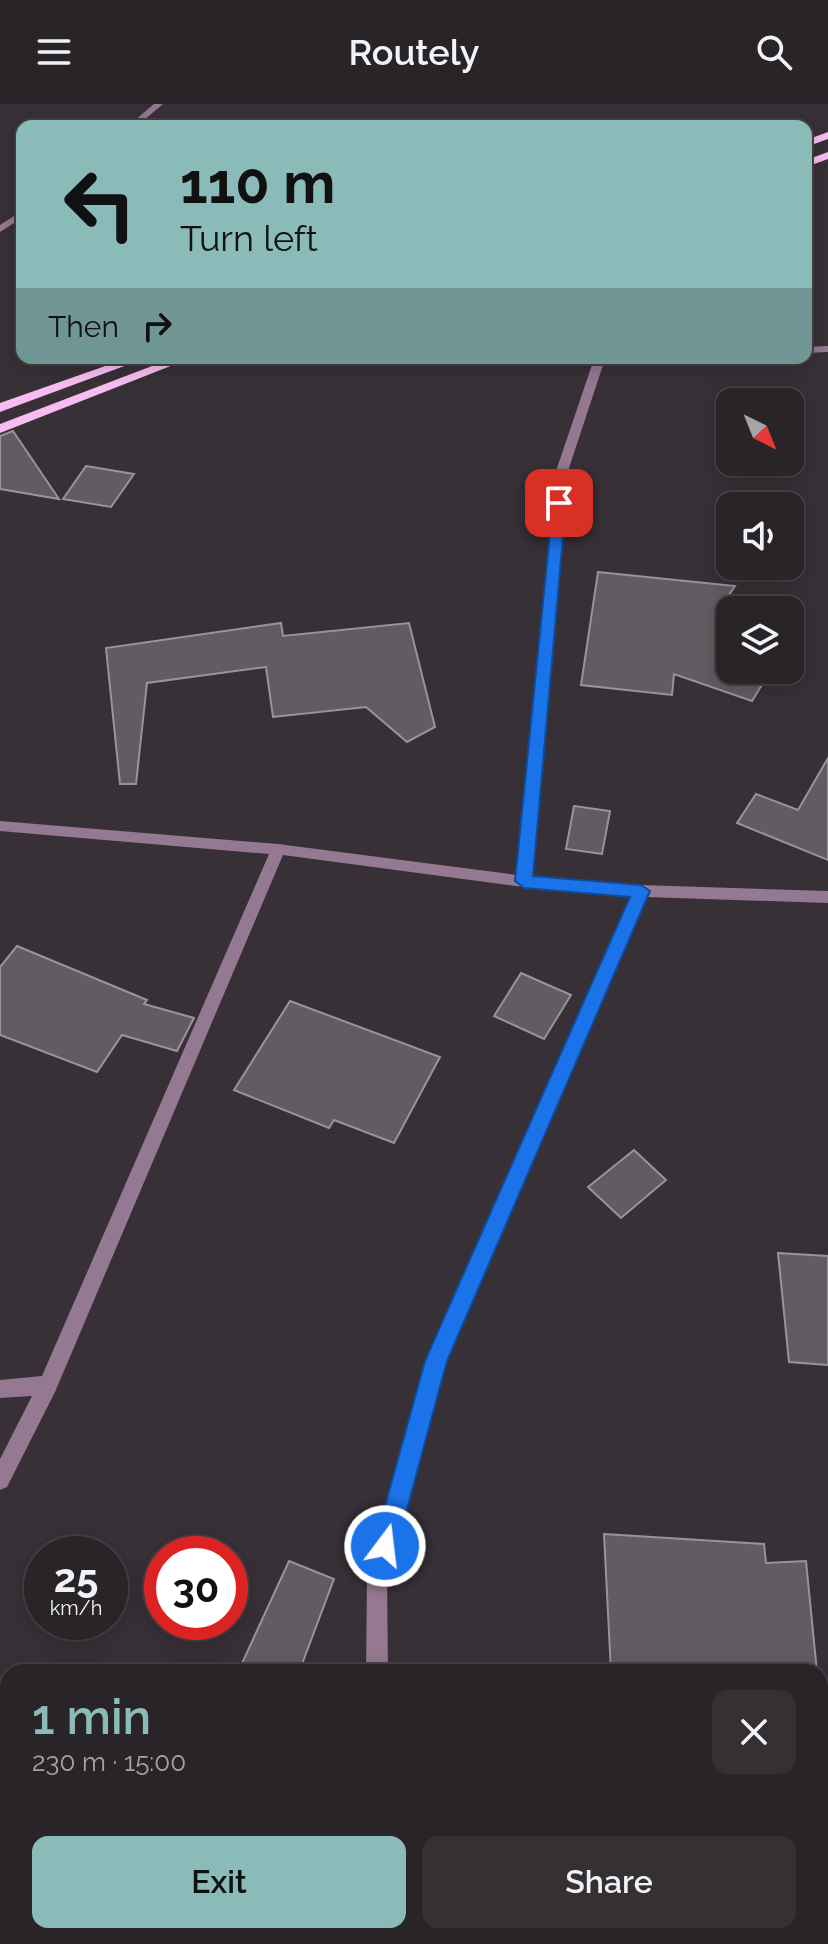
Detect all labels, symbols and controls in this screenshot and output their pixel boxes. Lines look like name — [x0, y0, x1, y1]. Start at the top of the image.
icon: menu — [32, 30, 76, 74]
icon: search — [752, 30, 796, 74]
text: Routely — [349, 31, 479, 73]
text: 110 m — [180, 150, 335, 216]
icon: left — [48, 152, 152, 256]
text: Turn left — [180, 217, 318, 259]
icon: right — [135, 304, 179, 348]
text: Then — [48, 309, 119, 344]
north arrow — [716, 388, 804, 476]
map controls — [716, 388, 804, 684]
pin — [525, 469, 593, 537]
icon: arrive — [537, 481, 581, 525]
button: sound — [716, 492, 804, 580]
button: layers — [716, 596, 804, 684]
position arrow — [343, 1504, 427, 1588]
speed limit sign: 30 — [144, 1536, 248, 1640]
text: 25 — [54, 1554, 98, 1601]
text: km/h — [50, 1596, 102, 1620]
text: 1 min — [32, 1689, 151, 1745]
button: close — [712, 1690, 796, 1774]
text: 230 m · 15:00 — [32, 1747, 186, 1777]
button: Exit — [32, 1836, 406, 1928]
button: Share — [422, 1836, 796, 1928]

